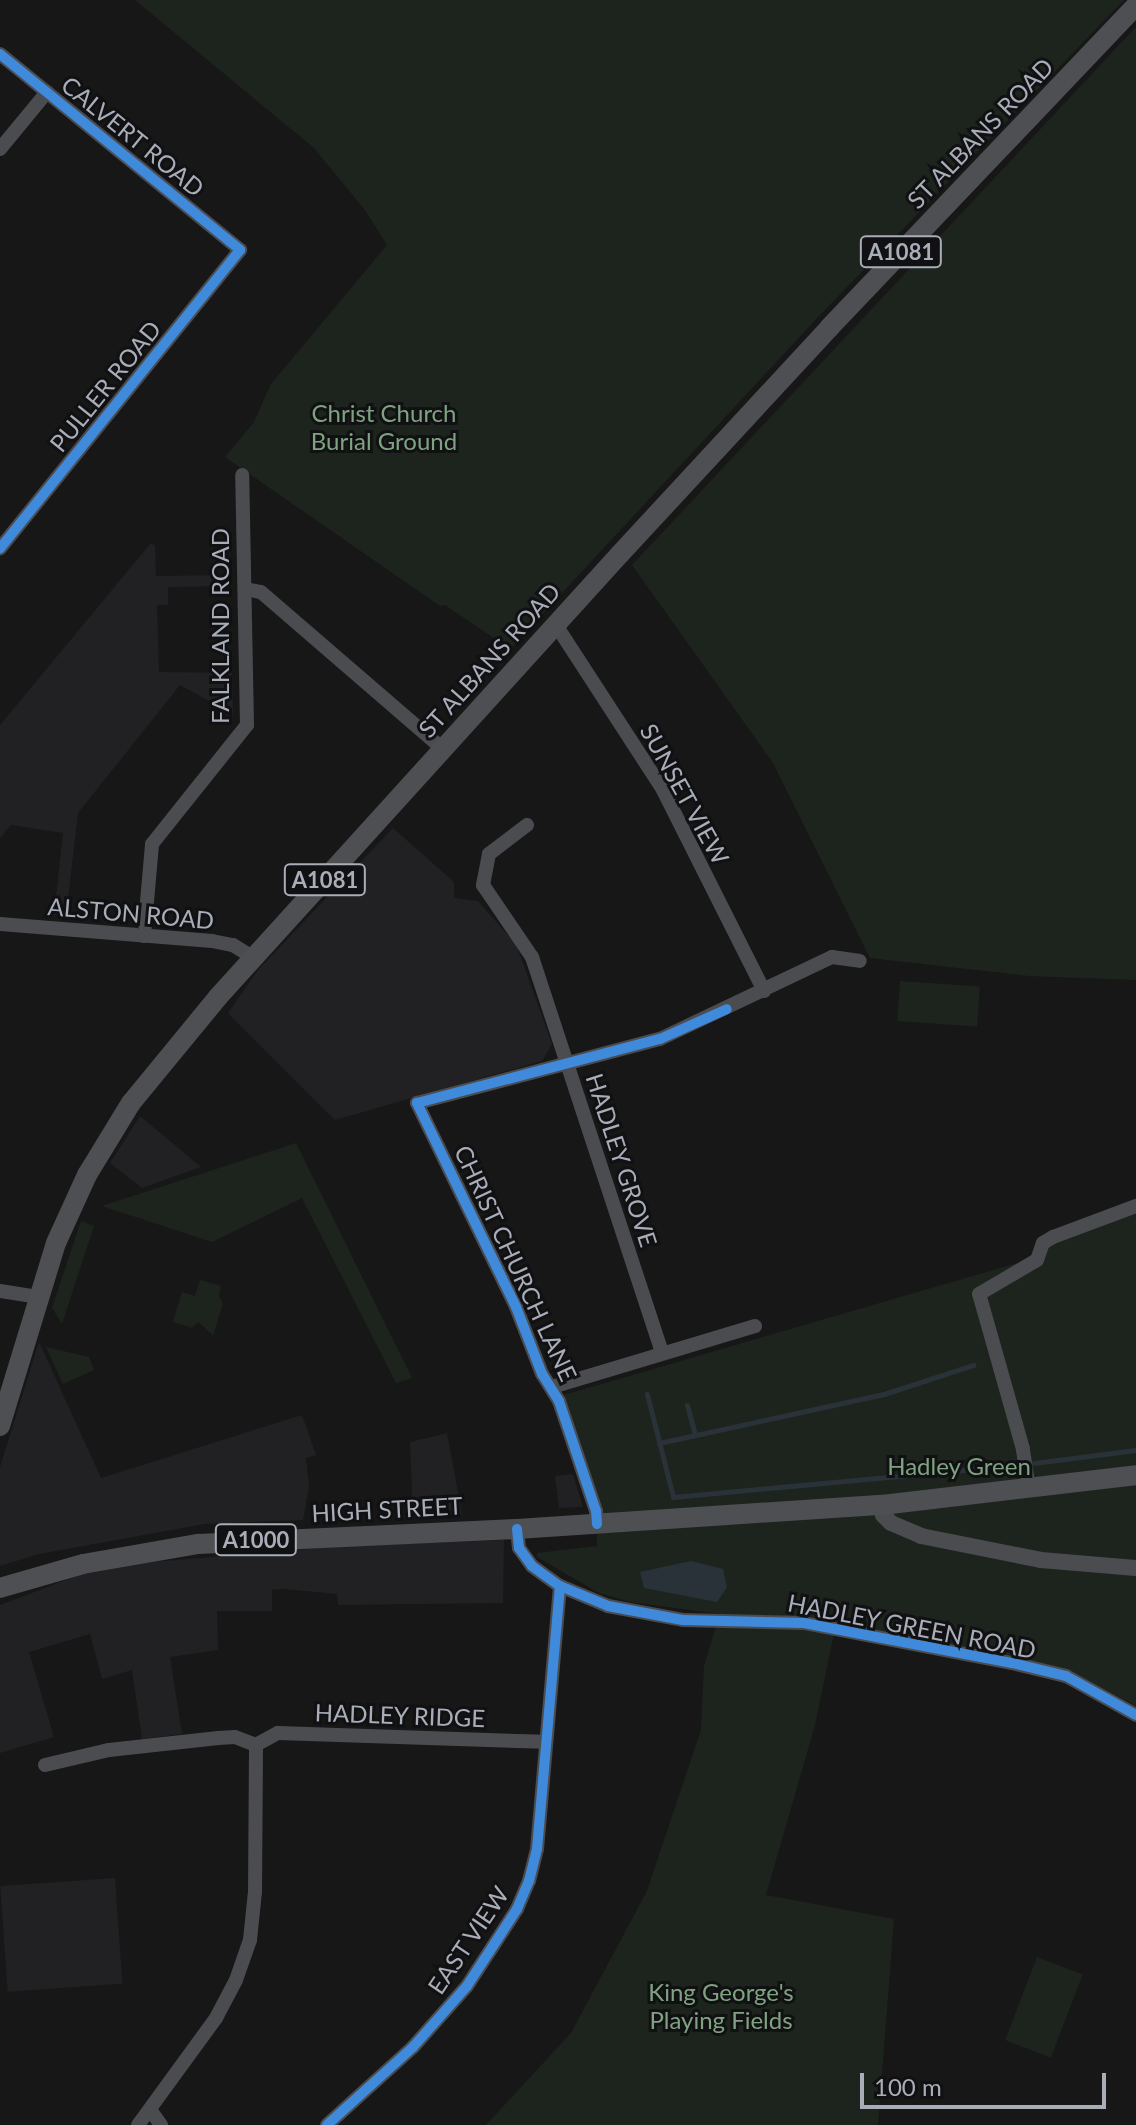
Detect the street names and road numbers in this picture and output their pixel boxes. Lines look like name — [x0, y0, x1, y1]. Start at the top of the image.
street label: ST ALBANS ROAD — [901, 51, 1059, 215]
street label: CALVERT ROAD — [56, 70, 210, 202]
road number: A1081 — [859, 234, 943, 270]
street label: PULLER ROAD — [44, 315, 166, 457]
street label: FALKLAND ROAD — [206, 528, 234, 724]
street label: ST ALBANS ROAD — [412, 576, 566, 744]
street label: SUNSET VIEW — [634, 718, 736, 870]
road number: A1081 — [283, 862, 367, 898]
street label: ALSTON ROAD — [47, 891, 215, 935]
street label: HADLEY GROVE — [580, 1069, 664, 1251]
street label: CHRIST CHURCH LANE — [449, 1140, 583, 1386]
street label: HIGH STREET — [311, 1491, 463, 1527]
road number: A1000 — [214, 1522, 298, 1558]
street label: HADLEY GREEN ROAD — [785, 1588, 1039, 1664]
street label: HADLEY RIDGE — [314, 1698, 486, 1732]
street label: EAST VIEW — [421, 1880, 515, 2000]

